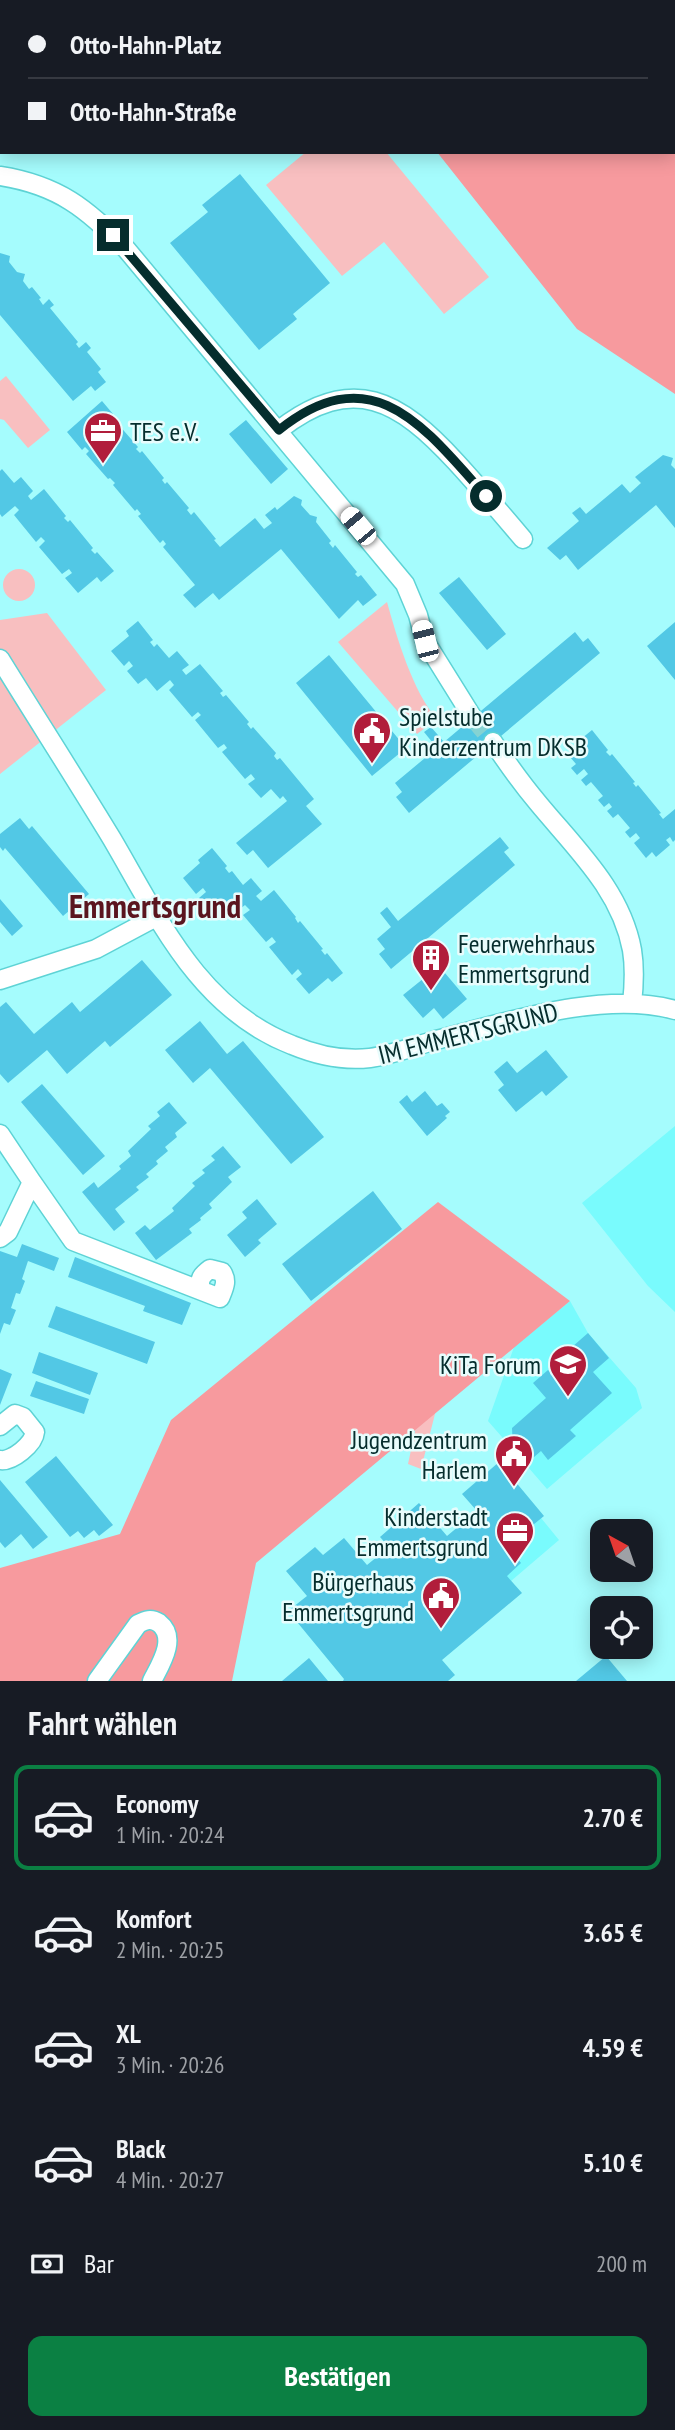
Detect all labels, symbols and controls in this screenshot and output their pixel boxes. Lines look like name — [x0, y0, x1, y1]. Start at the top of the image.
text: Otto-Hahn-Platz — [70, 28, 221, 61]
text: Otto-Hahn-Straße — [70, 95, 237, 128]
route end — [97, 219, 129, 251]
office icon: TES e.V. — [82, 410, 124, 465]
place label: TES e.V. — [130, 415, 199, 448]
route start — [470, 480, 502, 512]
car — [337, 503, 380, 549]
car — [410, 618, 441, 664]
place label: Spielstube Kinderzentrum DKSB — [399, 700, 587, 763]
public building icon: Spielstube Kinderzentrum DKSB — [351, 710, 393, 765]
district label: Emmertsgrund — [69, 884, 241, 927]
place label: Feuerwehrhaus Emmertsgrund — [458, 927, 595, 990]
building icon: Feuerwehrhaus Emmertsgrund — [410, 937, 452, 992]
street label: IM EMMERTSGRUND — [375, 995, 561, 1071]
school or university icon: KiTa Forum — [547, 1343, 589, 1398]
place label: KiTa Forum — [440, 1348, 541, 1381]
place label: Jugendzentrum Harlem — [350, 1423, 487, 1486]
public building icon: Jugendzentrum Harlem — [493, 1433, 535, 1488]
place label: Kinderstadt Emmertsgrund — [356, 1500, 488, 1563]
office icon: Kinderstadt Emmertsgrund — [494, 1510, 536, 1565]
north arrow — [590, 1519, 653, 1582]
map controls — [590, 1519, 653, 1659]
place label: Bürgerhaus Emmertsgrund — [282, 1565, 414, 1628]
public building icon: Bürgerhaus Emmertsgrund — [420, 1575, 462, 1630]
button: locate — [590, 1596, 653, 1659]
text: Fahrt wählen — [28, 1702, 177, 1744]
icon: car — [32, 1786, 95, 1849]
text: Economy — [116, 1787, 198, 1820]
text: 2.70 € — [582, 1801, 643, 1834]
text: 1 Min. · 20:24 — [116, 1820, 224, 1849]
icon: car — [32, 1901, 95, 1964]
text: Komfort — [116, 1902, 192, 1935]
text: 3.65 € — [582, 1916, 643, 1949]
text: 2 Min. · 20:25 — [116, 1935, 224, 1964]
icon: car — [32, 2016, 95, 2079]
text: XL — [116, 2017, 141, 2050]
text: 4.59 € — [582, 2031, 643, 2064]
text: 3 Min. · 20:26 — [116, 2050, 224, 2079]
icon: car — [32, 2131, 95, 2194]
text: Black — [116, 2132, 166, 2165]
text: 5.10 € — [582, 2146, 643, 2179]
text: 4 Min. · 20:27 — [116, 2165, 224, 2194]
icon: cash — [28, 2245, 66, 2283]
text: Bar — [84, 2247, 114, 2280]
text: 200 m — [596, 2249, 647, 2278]
button: Bestätigen — [28, 2336, 647, 2416]

